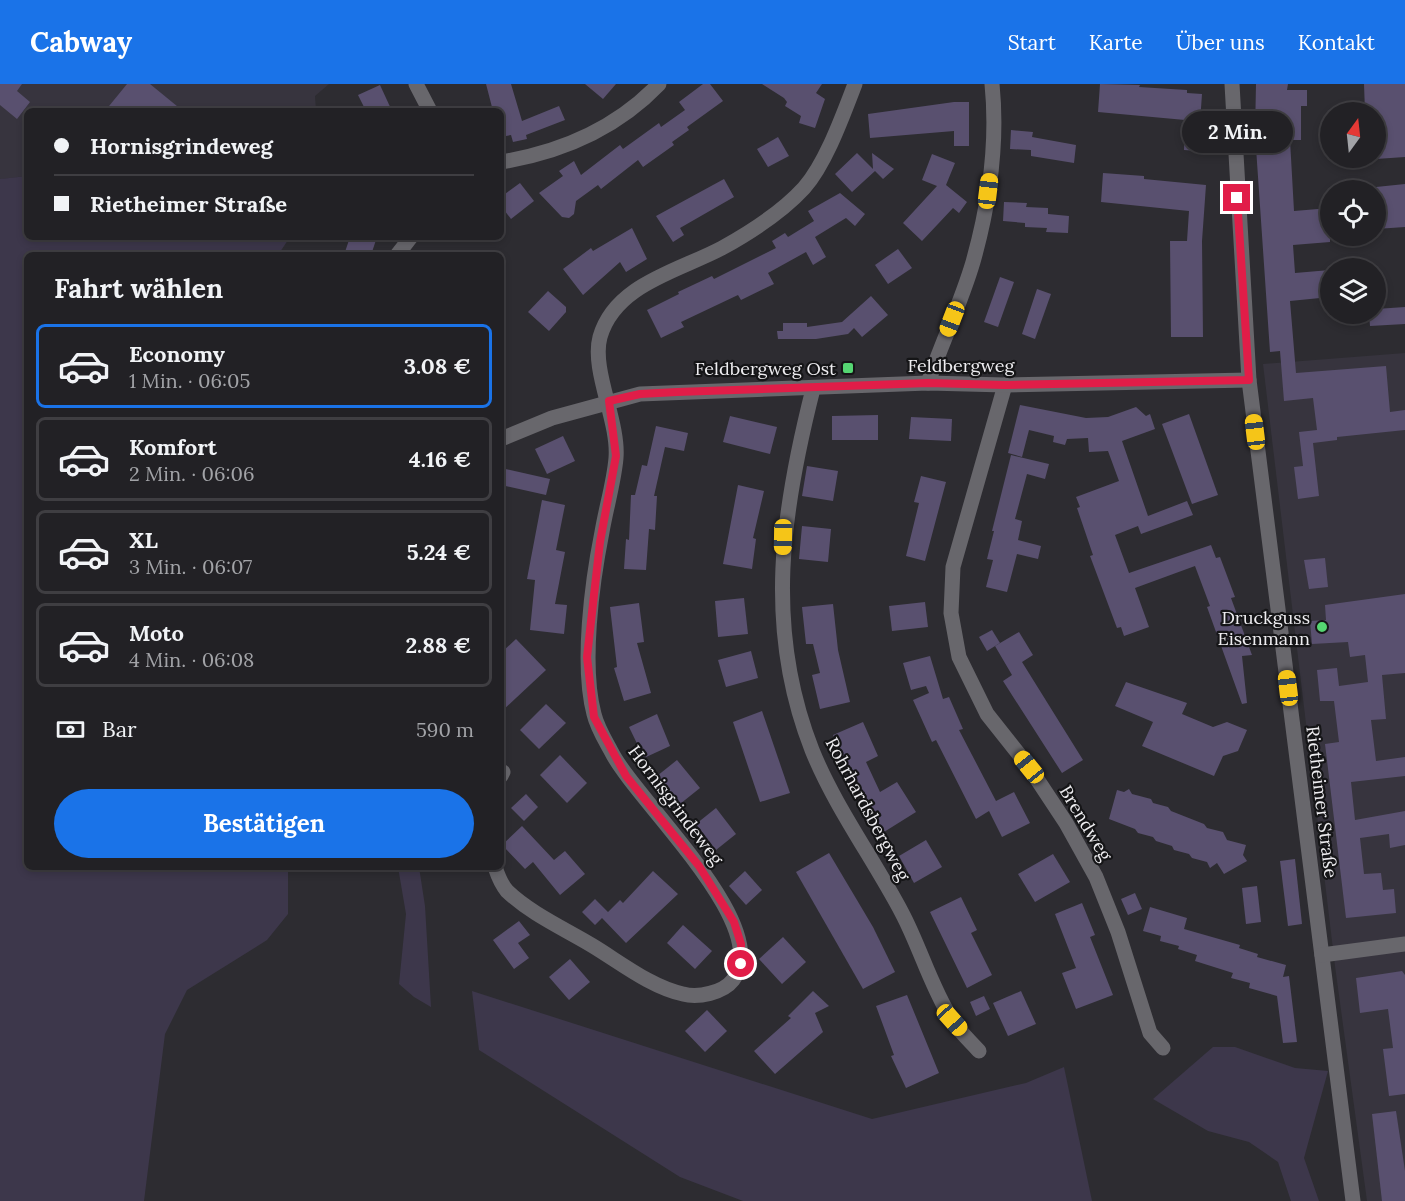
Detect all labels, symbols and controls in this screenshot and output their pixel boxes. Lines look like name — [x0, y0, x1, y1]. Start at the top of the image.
text: Cabway — [30, 24, 132, 60]
text: Start — [1008, 29, 1056, 56]
text: Karte — [1089, 29, 1143, 56]
text: Über uns — [1176, 29, 1265, 56]
text: Kontakt — [1298, 29, 1375, 56]
north arrow — [1320, 102, 1386, 168]
map controls — [1320, 102, 1386, 324]
callout: 2 Min. — [1182, 111, 1292, 153]
text: 2 Min. — [1208, 119, 1267, 144]
text: Hornisgrindeweg — [90, 132, 273, 160]
car — [977, 172, 999, 210]
button: locate — [1320, 180, 1386, 246]
route end — [1223, 184, 1250, 211]
text: Rietheimer Straße — [90, 190, 287, 218]
button: layers — [1320, 258, 1386, 324]
text: Fahrt wählen — [54, 271, 223, 305]
car — [937, 299, 967, 339]
icon: car — [57, 339, 111, 393]
text: Economy — [129, 340, 225, 368]
text: 3.08 € — [404, 352, 471, 380]
street label: Feldbergweg — [908, 354, 1016, 377]
place label: Feldbergweg Ost — [695, 357, 836, 380]
marker: Feldbergweg Ost — [841, 361, 855, 375]
text: 1 Min. · 06:05 — [129, 368, 250, 393]
car — [1244, 413, 1266, 451]
icon: car — [57, 432, 111, 486]
text: Komfort — [129, 433, 217, 461]
text: 4.16 € — [409, 445, 471, 473]
text: 2 Min. · 06:06 — [129, 461, 255, 486]
car — [774, 519, 792, 555]
icon: car — [57, 525, 111, 579]
text: XL — [129, 526, 158, 554]
text: 5.24 € — [407, 538, 471, 566]
text: 3 Min. · 06:07 — [129, 554, 252, 579]
place label: Druckguss Eisenmann — [1217, 606, 1310, 650]
icon: car — [57, 618, 111, 672]
text: Moto — [129, 619, 184, 647]
marker: Druckguss Eisenmann — [1315, 620, 1329, 634]
text: 2.88 € — [405, 631, 471, 659]
text: 4 Min. · 06:08 — [129, 647, 254, 672]
car — [1277, 669, 1299, 707]
icon: cash — [54, 713, 87, 746]
text: Bar — [102, 715, 137, 743]
text: 590 m — [416, 717, 474, 742]
street label: Rietheimer Straße — [1301, 725, 1343, 880]
street label: Rohrhardsbergweg — [821, 733, 916, 886]
street label: Hornisgrindeweg — [623, 740, 729, 870]
car — [1011, 747, 1047, 787]
street label: Brendweg — [1055, 781, 1118, 866]
button: Bestätigen — [54, 789, 474, 858]
route start — [727, 950, 754, 977]
car — [933, 1001, 971, 1039]

